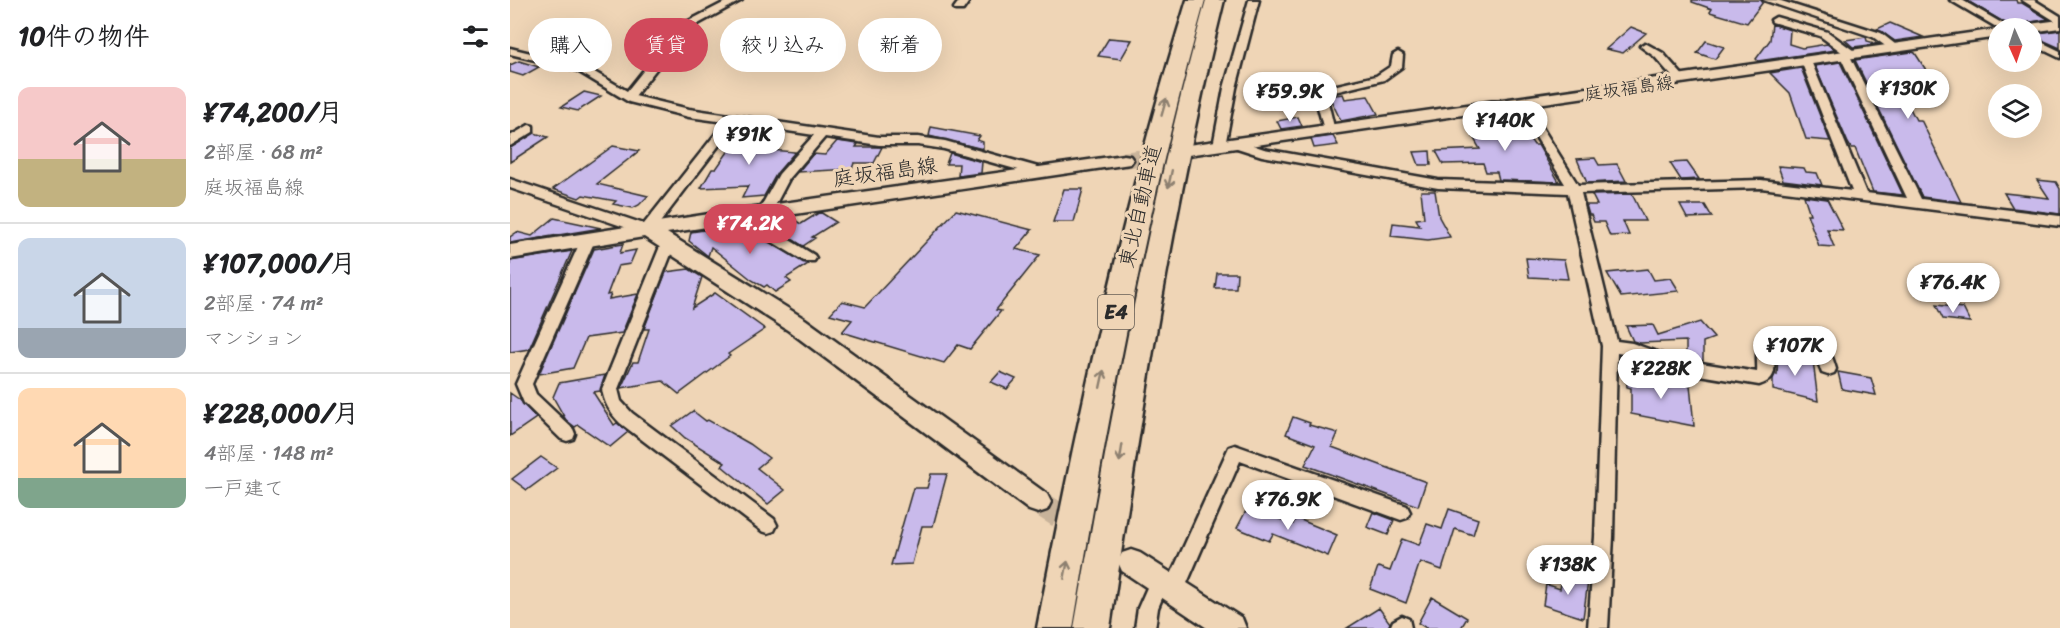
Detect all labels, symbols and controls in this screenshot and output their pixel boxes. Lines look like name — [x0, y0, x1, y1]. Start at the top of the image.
text: 10件の物件 — [18, 13, 150, 59]
chip: 購入 — [528, 18, 612, 72]
chip: 賃貸 — [624, 18, 708, 72]
chip: 絞り込み — [720, 18, 846, 72]
chip: 新着 — [858, 18, 942, 72]
north arrow — [1988, 18, 2042, 72]
map controls — [1988, 18, 2042, 138]
icon: filters — [459, 20, 492, 53]
street label: 庭坂福島線 — [1582, 66, 1676, 110]
pin: ¥130K — [1866, 69, 1950, 120]
text: ¥130K — [1880, 71, 1936, 106]
pin: ¥59.9K — [1241, 72, 1339, 123]
text: ¥59.9K — [1257, 74, 1323, 109]
button: layers — [1988, 84, 2042, 138]
text: ¥74,200/月 — [204, 89, 343, 135]
one-way arrow — [1159, 98, 1170, 117]
pin: ¥140K — [1463, 101, 1547, 152]
text: ¥140K — [1477, 103, 1533, 138]
icon: home — [66, 111, 138, 183]
pin: ¥91K — [713, 115, 785, 166]
text: ¥91K — [727, 117, 771, 152]
text: 2部屋 · 68 m² — [204, 135, 323, 170]
street label: 東北自動車道 — [1107, 140, 1173, 272]
street label: 庭坂福島線 — [830, 146, 940, 198]
one-way arrow — [1164, 169, 1175, 188]
text: 庭坂福島線 — [204, 170, 304, 205]
pin: ¥74.2K — [701, 204, 799, 255]
text: ¥74.2K — [718, 206, 782, 241]
text: ¥107,000/月 — [204, 240, 356, 286]
icon: home — [66, 262, 138, 334]
pin: ¥76.4K — [1904, 263, 2002, 314]
text: ¥76.4K — [1921, 265, 1985, 300]
text: 2部屋 · 74 m² — [204, 286, 324, 321]
road number: E4 — [1098, 295, 1134, 329]
text: マンション — [204, 321, 303, 356]
pin: ¥107K — [1753, 326, 1837, 377]
text: ¥107K — [1767, 328, 1823, 363]
pin: ¥228K — [1619, 349, 1703, 400]
text: ¥228K — [1632, 351, 1690, 386]
one-way arrow — [1097, 370, 1108, 389]
text: ¥228,000/月 — [204, 390, 359, 436]
icon: home — [66, 412, 138, 484]
text: 4部屋 · 148 m² — [204, 436, 334, 471]
one-way arrow — [1115, 443, 1126, 463]
text: 一戸建て — [204, 471, 284, 506]
pin: ¥76.9K — [1239, 480, 1337, 531]
text: ¥76.9K — [1256, 482, 1320, 517]
pin: ¥138K — [1526, 545, 1610, 596]
text: ¥138K — [1541, 547, 1595, 582]
one-way arrow — [1061, 561, 1072, 581]

